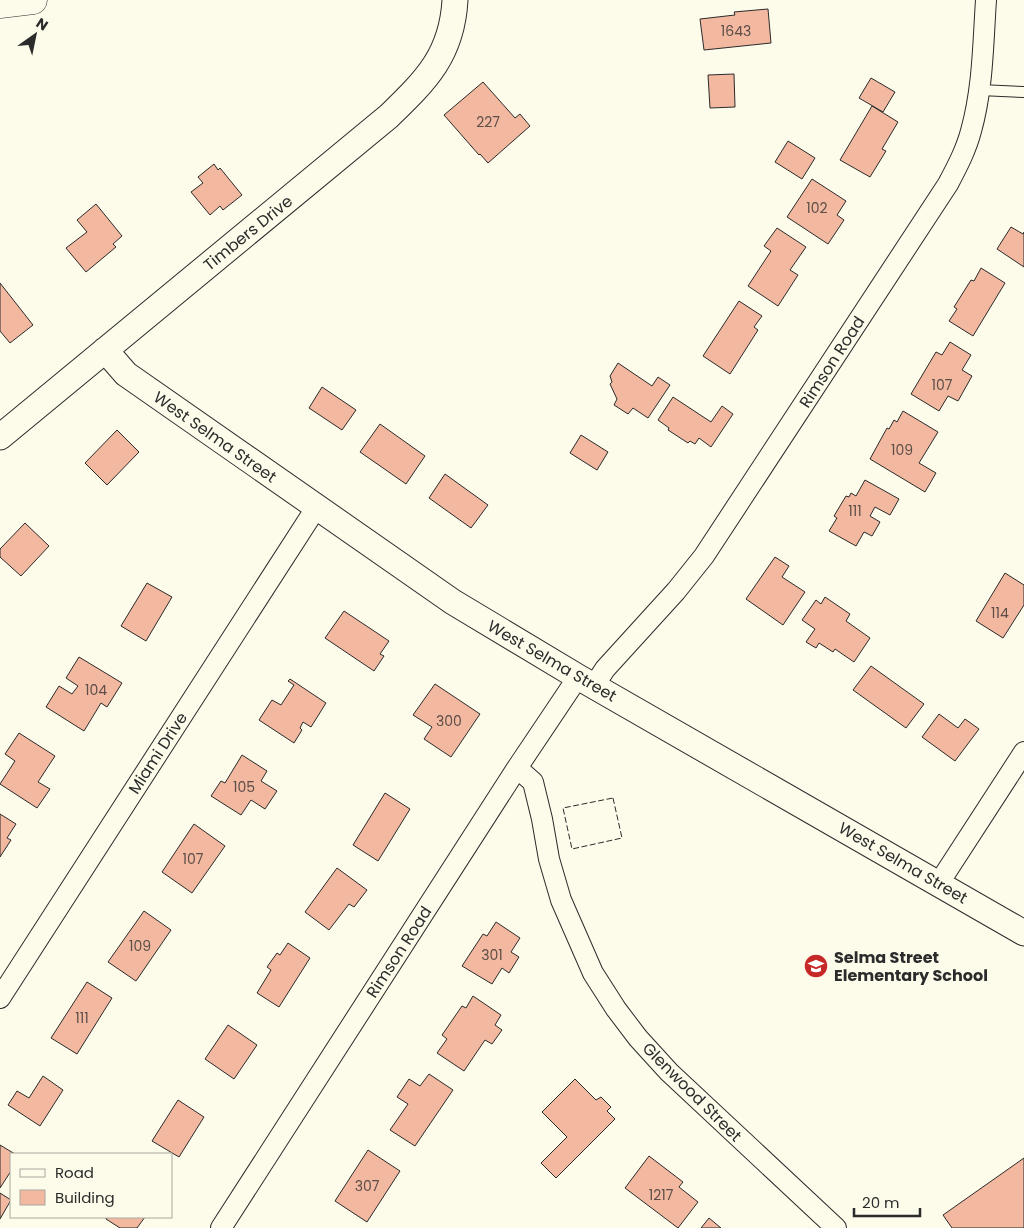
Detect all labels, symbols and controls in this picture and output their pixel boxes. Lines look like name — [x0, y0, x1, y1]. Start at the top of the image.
north arrow — [10, 10, 60, 60]
text: N — [32, 13, 52, 35]
house number: 1643 — [721, 21, 751, 41]
house number: 227 — [476, 112, 500, 132]
street label: Timbers Drive — [199, 190, 297, 276]
house number: 102 — [806, 198, 828, 218]
street label: Rimson Road — [794, 312, 870, 412]
house number: 107 — [932, 375, 953, 395]
street label: West Selma Street — [149, 386, 281, 488]
house number: 109 — [891, 440, 913, 460]
house number: 111 — [848, 501, 862, 521]
house number: 114 — [991, 603, 1009, 623]
street label: West Selma Street — [483, 615, 621, 707]
house number: 104 — [85, 680, 107, 700]
street label: Miami Drive — [123, 708, 193, 798]
house number: 300 — [436, 711, 462, 731]
house number: 105 — [233, 777, 255, 797]
street label: West Selma Street — [834, 817, 972, 909]
house number: 107 — [183, 849, 204, 869]
street label: Rimson Road — [361, 902, 437, 1002]
house number: 109 — [129, 936, 151, 956]
house number: 301 — [481, 945, 503, 965]
place label: Selma Street Elementary School — [834, 946, 988, 987]
school or university icon: Selma Street Elementary School — [803, 953, 829, 979]
house number: 111 — [75, 1008, 89, 1028]
street label: Glenwood Street — [637, 1037, 747, 1147]
legend — [10, 1153, 172, 1218]
text: Road — [55, 1162, 94, 1183]
house number: 307 — [355, 1176, 380, 1196]
house number: 1217 — [649, 1185, 674, 1205]
scale bar — [854, 1186, 920, 1218]
text: Building — [55, 1187, 115, 1208]
text: 20 m — [862, 1192, 900, 1213]

